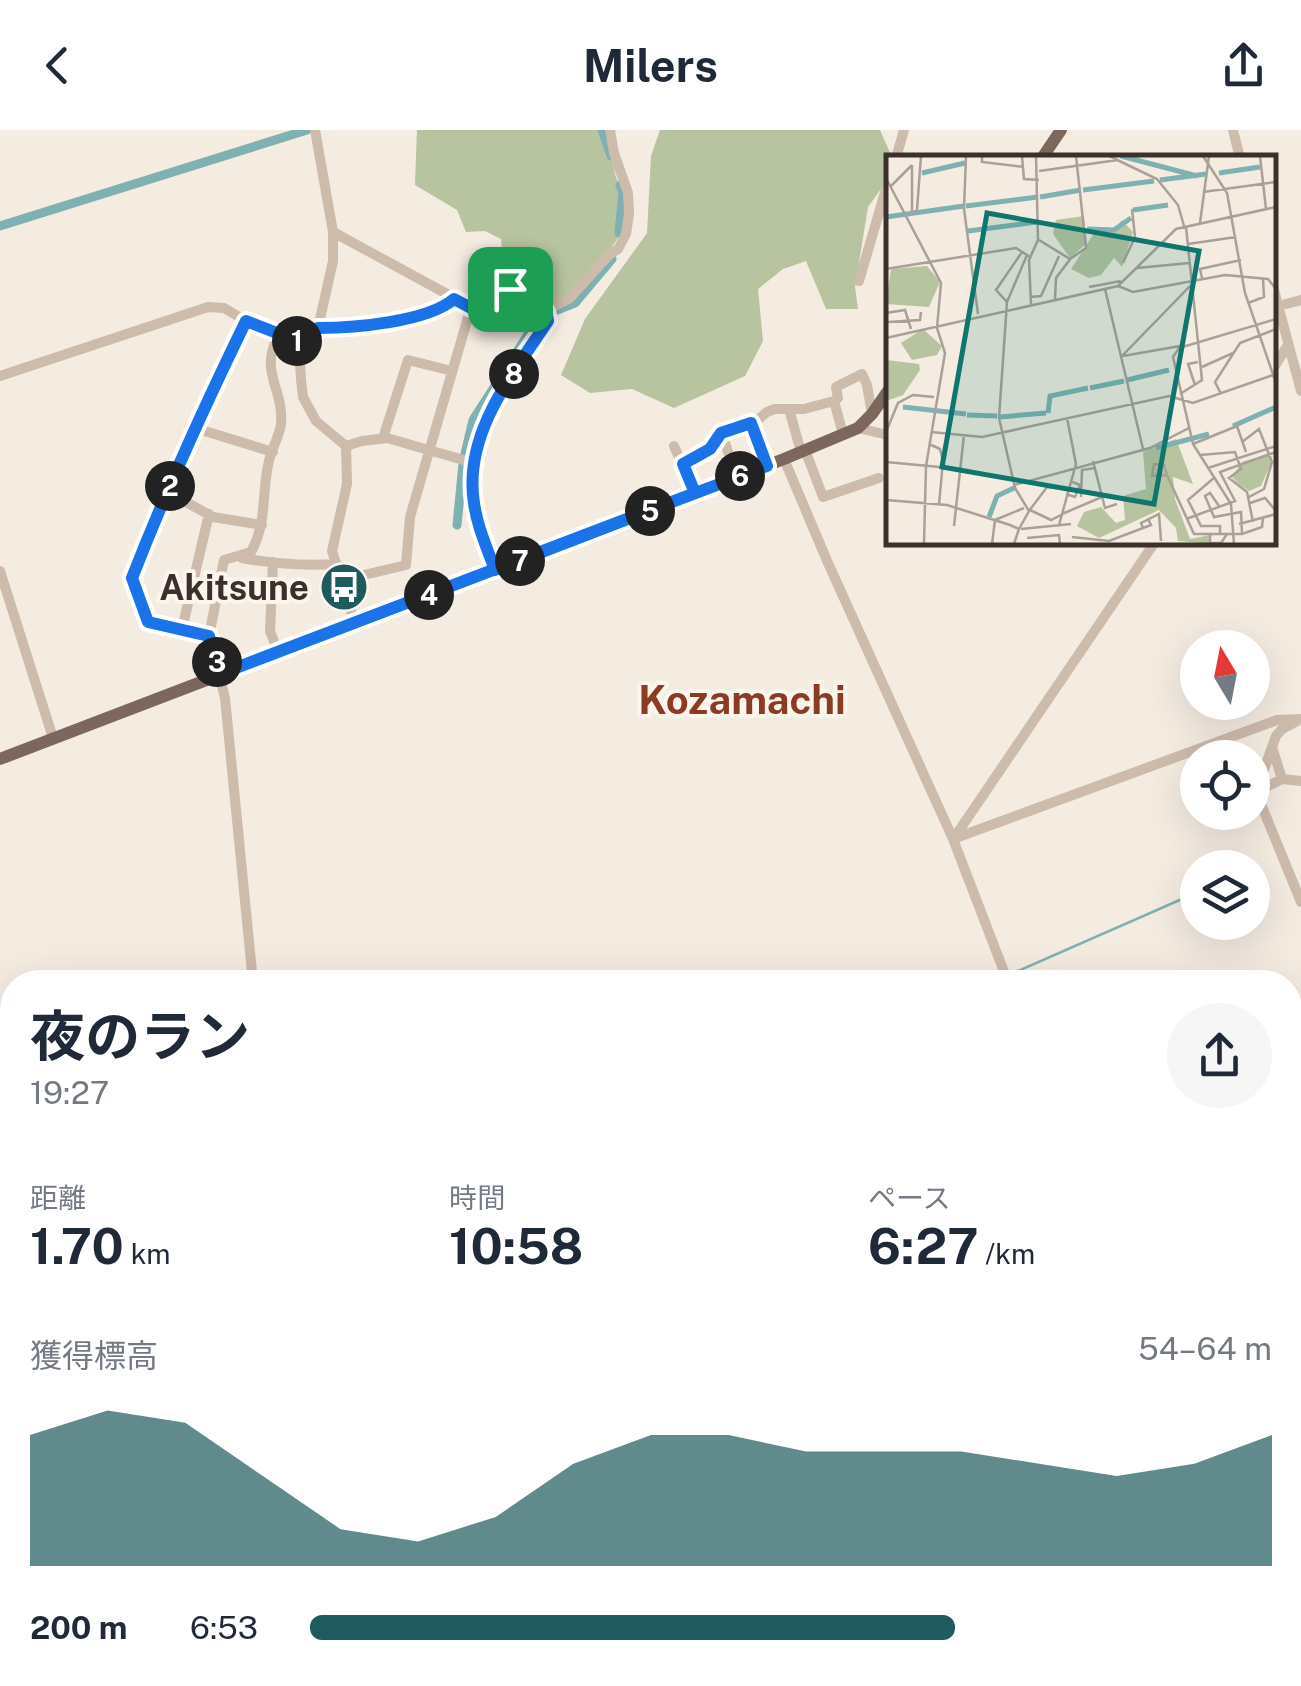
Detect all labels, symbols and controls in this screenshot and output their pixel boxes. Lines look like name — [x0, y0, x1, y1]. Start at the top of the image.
icon: back — [30, 38, 85, 93]
icon: share — [1216, 38, 1271, 93]
text: Milers — [583, 39, 718, 92]
inset map — [886, 155, 1276, 545]
pin — [468, 247, 553, 332]
icon: arrive — [483, 262, 538, 317]
pin: 1 — [272, 316, 322, 366]
text: 1 — [291, 324, 303, 357]
pin: 8 — [489, 349, 539, 399]
text: 8 — [505, 357, 523, 390]
pin: 6 — [715, 451, 765, 501]
text: 6 — [731, 459, 749, 492]
pin: 2 — [145, 461, 195, 511]
text: 2 — [161, 469, 179, 502]
pin: 5 — [625, 486, 675, 536]
text: 5 — [641, 494, 659, 527]
pin: 7 — [495, 536, 545, 586]
text: 7 — [511, 544, 529, 577]
bus stop icon: Akitsune — [318, 561, 370, 613]
place label: Akitsune — [159, 567, 309, 608]
pin: 4 — [404, 570, 454, 620]
text: 4 — [420, 578, 438, 611]
north arrow — [1180, 630, 1270, 720]
map controls — [1180, 630, 1270, 940]
pin: 3 — [192, 637, 242, 687]
text: 3 — [208, 645, 226, 678]
district label: Kozamachi — [638, 676, 846, 723]
button: locate — [1180, 740, 1270, 830]
button: layers — [1180, 850, 1270, 940]
button: share — [1167, 1003, 1272, 1108]
text: 夜のラン — [30, 1004, 250, 1068]
text: 19:27 — [30, 1074, 109, 1111]
text: 距離 — [30, 1181, 86, 1214]
text: 時間 — [449, 1181, 505, 1214]
text: ペース — [868, 1181, 951, 1214]
text: 1.70 — [30, 1216, 124, 1275]
text: 10:58 — [449, 1216, 583, 1275]
text: 6:27 — [868, 1216, 979, 1275]
text: km — [124, 1237, 171, 1270]
text: /km — [979, 1237, 1035, 1270]
text: 54–64 m — [1138, 1330, 1272, 1367]
text: 獲得標高 — [30, 1337, 158, 1374]
text: 200 m — [30, 1609, 127, 1646]
text: 6:53 — [190, 1609, 258, 1646]

